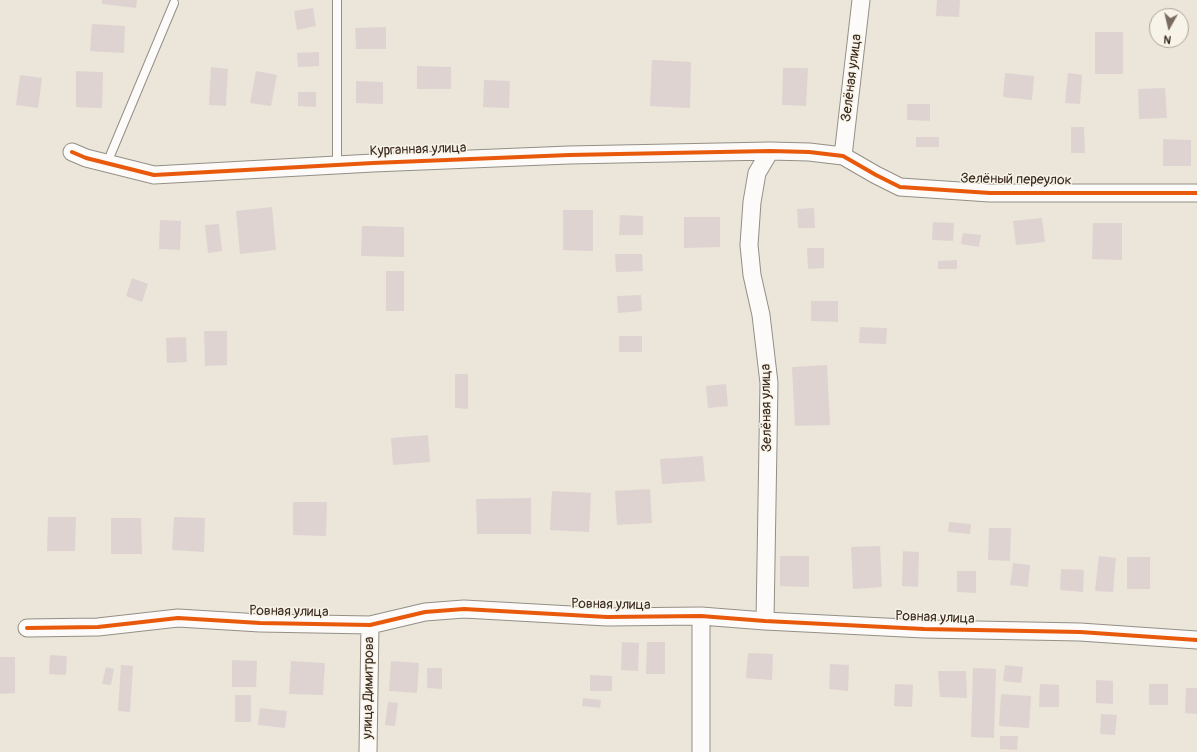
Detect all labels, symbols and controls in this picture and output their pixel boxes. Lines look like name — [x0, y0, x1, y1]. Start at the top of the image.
north arrow — [1149, 8, 1189, 48]
text: N — [1163, 32, 1172, 46]
street label: Зелёная улица — [838, 33, 866, 123]
street label: Курганная улица — [369, 140, 467, 160]
street label: Зелёный переулок — [960, 171, 1072, 189]
street label: Зелёная улица — [758, 364, 776, 452]
street label: Ровная улица — [571, 596, 651, 614]
street label: Ровная улица — [249, 603, 329, 621]
street label: Ровная улица — [895, 608, 975, 628]
street label: улица Димитрова — [360, 637, 378, 739]

